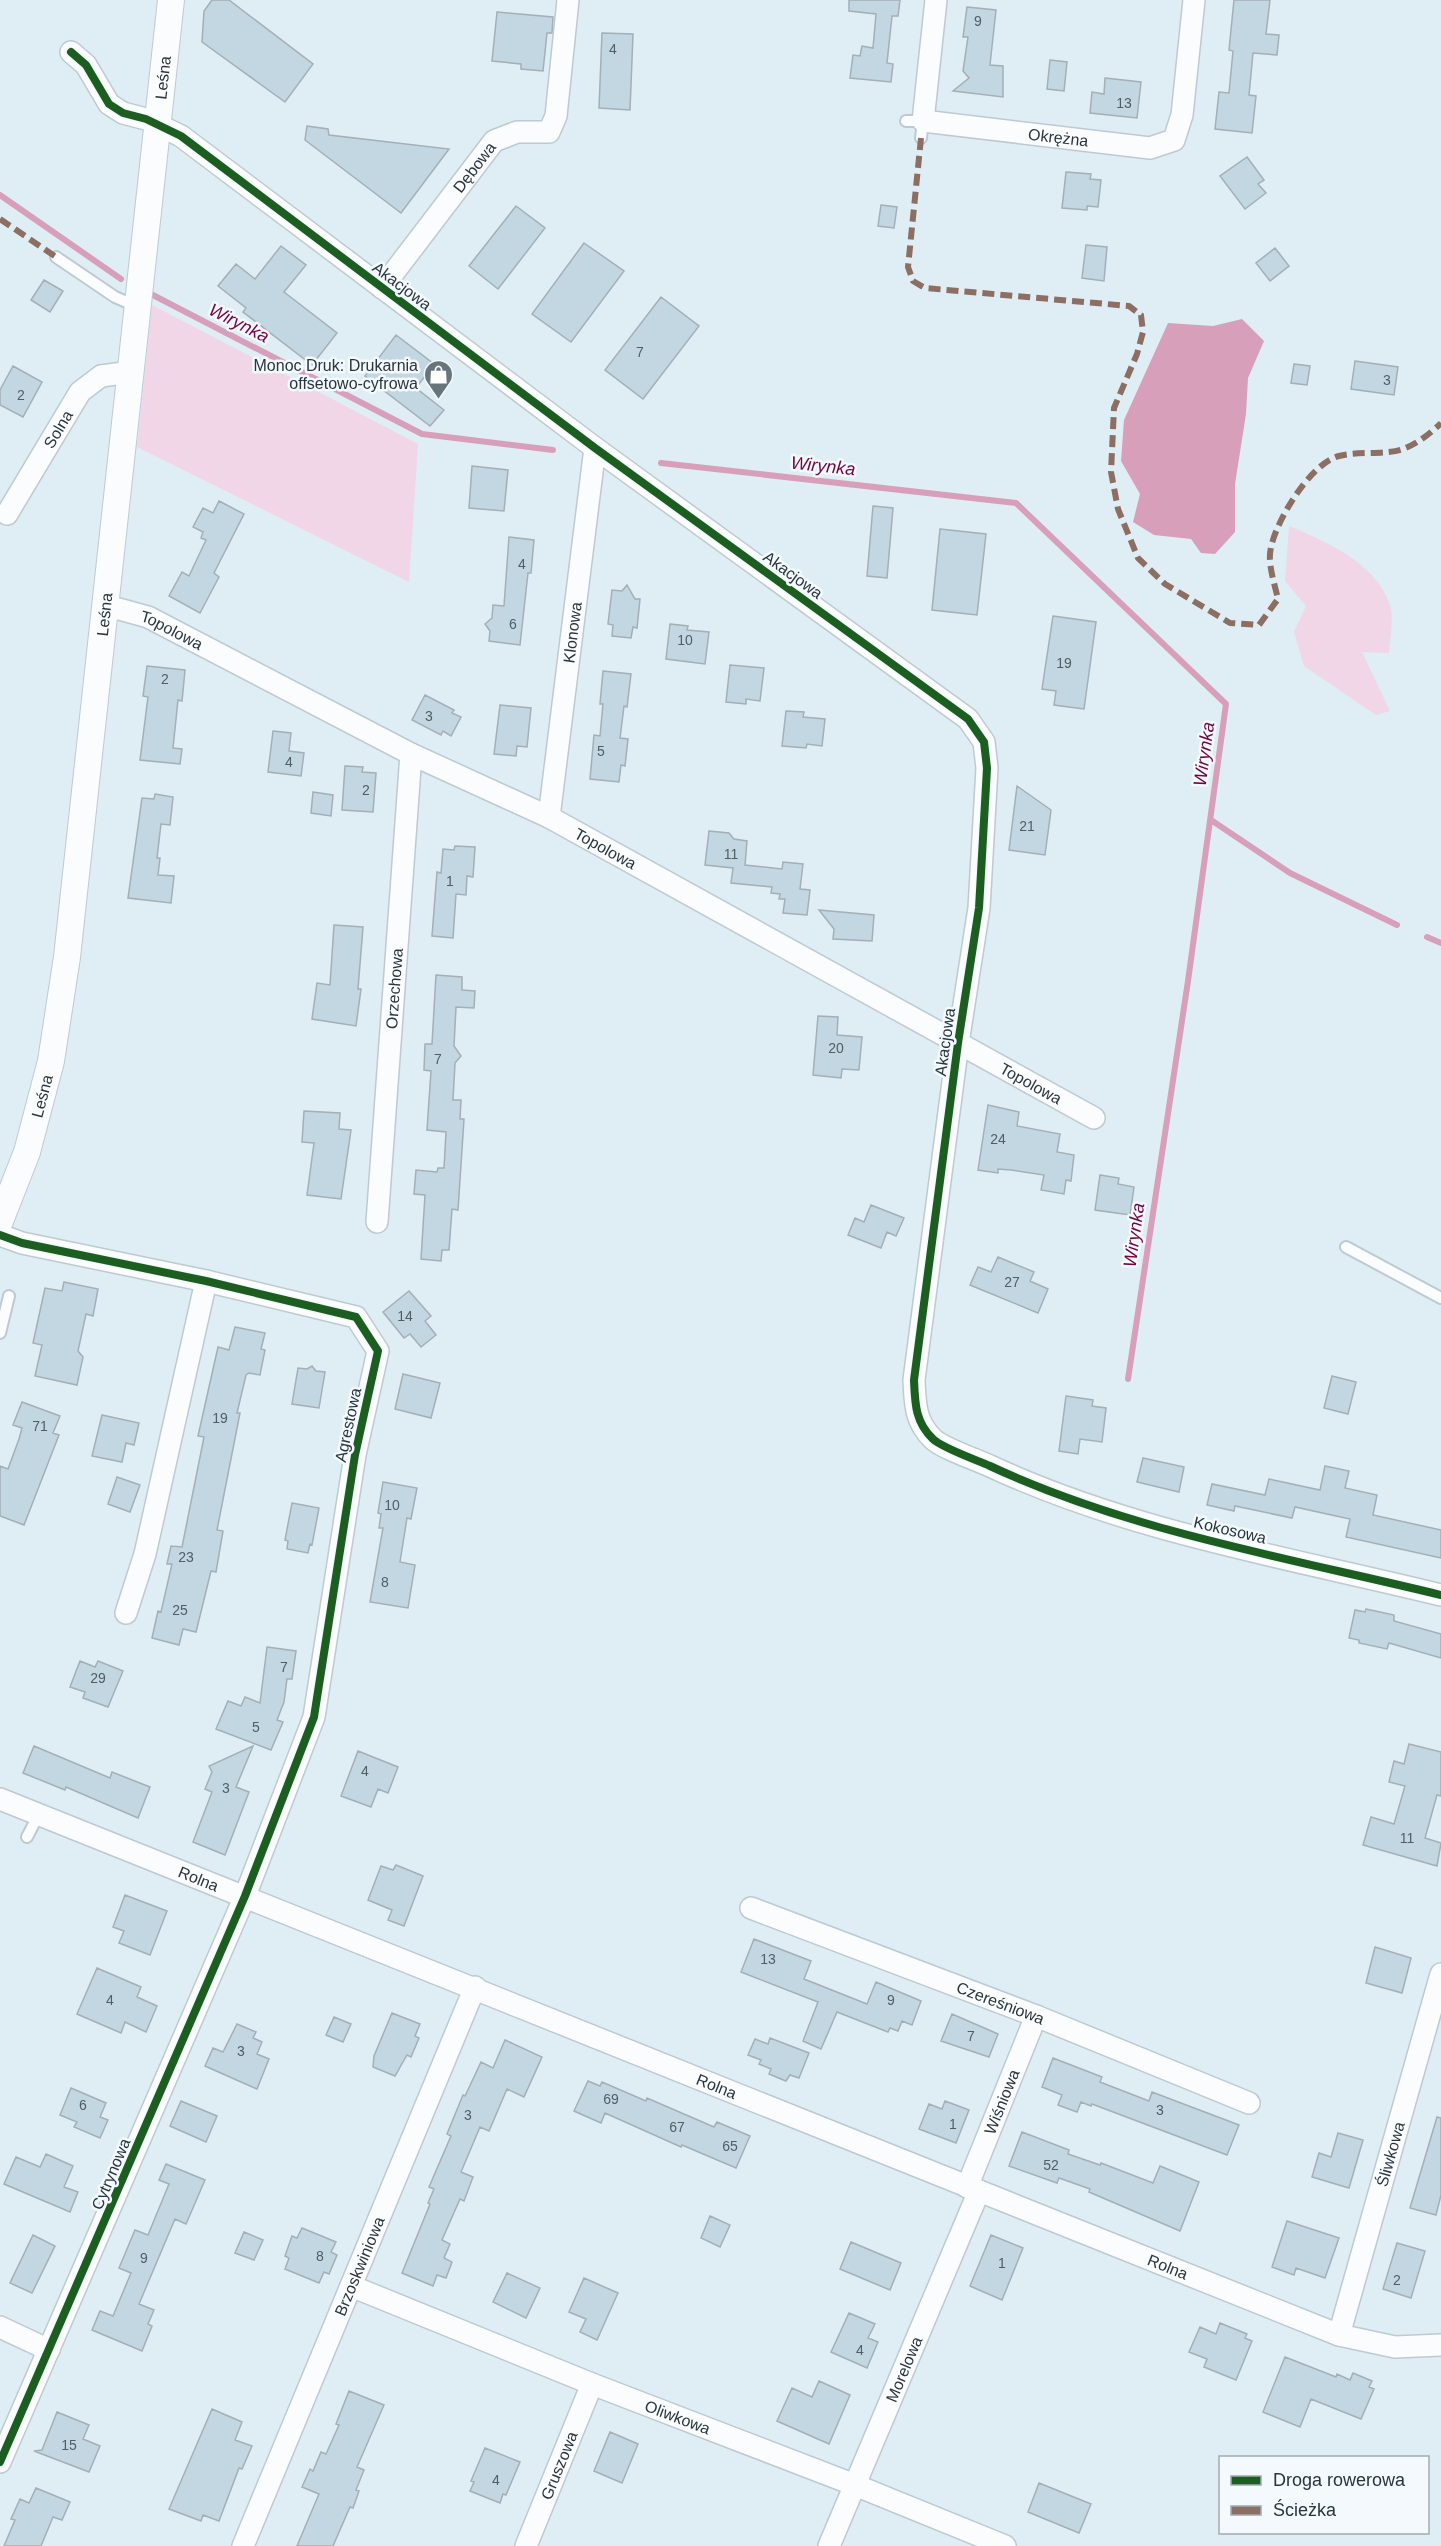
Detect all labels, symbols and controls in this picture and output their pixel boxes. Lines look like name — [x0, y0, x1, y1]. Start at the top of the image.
house number: 9 — [974, 13, 982, 29]
house number: 4 — [609, 41, 617, 57]
street label: Leśna — [152, 55, 173, 100]
house number: 13 — [1116, 95, 1132, 111]
street label: Okrężna — [1027, 125, 1089, 149]
street label: Dębowa — [450, 139, 499, 196]
street label: Akacjowa — [370, 259, 435, 313]
water label: Wirynka — [206, 299, 272, 347]
house number: 7 — [636, 344, 644, 360]
place label: Monoc Druk: Drukarnia offsetowo-cyfrowa — [254, 357, 418, 392]
shop icon: Monoc Druk: Drukarnia offsetowo-cyfrowa — [423, 358, 455, 400]
house number: 3 — [1383, 372, 1391, 388]
house number: 2 — [17, 387, 25, 403]
street label: Solna — [40, 407, 76, 451]
water label: Wirynka — [790, 453, 856, 479]
street label: Akacjowa — [760, 548, 826, 602]
house number: 4 — [518, 556, 526, 572]
street label: Leśna — [93, 592, 115, 637]
street label: Klonowa — [560, 601, 584, 664]
street label: Topolowa — [139, 607, 206, 653]
house number: 6 — [509, 616, 517, 632]
house number: 10 — [677, 632, 693, 648]
house number: 19 — [1056, 655, 1072, 671]
house number: 2 — [161, 671, 169, 687]
house number: 3 — [425, 708, 433, 724]
water label: Wirynka — [1190, 720, 1218, 788]
house number: 5 — [597, 743, 605, 759]
house number: 4 — [285, 754, 293, 770]
house number: 2 — [362, 782, 370, 798]
house number: 21 — [1019, 818, 1035, 834]
street label: Topolowa — [572, 824, 639, 872]
house number: 11 — [724, 846, 738, 862]
house number: 1 — [446, 873, 454, 889]
street label: Orzechowa — [383, 948, 405, 1030]
street label: Akacjowa — [932, 1007, 958, 1077]
house number: 20 — [828, 1040, 844, 1056]
house number: 7 — [434, 1051, 442, 1067]
street label: Topolowa — [997, 1059, 1065, 1107]
street label: Leśna — [28, 1073, 56, 1119]
house number: 24 — [990, 1131, 1006, 1147]
water label: Wirynka — [1120, 1201, 1148, 1269]
house number: 27 — [1004, 1274, 1020, 1290]
house number: 14 — [397, 1308, 413, 1324]
street label: Agrestowa — [332, 1386, 364, 1464]
house number: 19 — [212, 1410, 228, 1426]
house number: 71 — [32, 1418, 48, 1434]
house number: 10 — [384, 1497, 400, 1513]
street label: Kokosowa — [1192, 1513, 1268, 1547]
house number: 23 — [178, 1549, 194, 1565]
house number: 8 — [381, 1574, 389, 1590]
house number: 25 — [172, 1602, 188, 1618]
house number: 7 — [280, 1659, 288, 1675]
house number: 29 — [90, 1670, 106, 1686]
house number: 5 — [252, 1719, 260, 1735]
house number: 4 — [361, 1763, 369, 1779]
house number: 3 — [222, 1780, 230, 1796]
house number: 11 — [1400, 1830, 1414, 1846]
street label: Rolna — [176, 1863, 221, 1894]
house number: 13 — [760, 1951, 776, 1967]
street label: Czereśniowa — [954, 1978, 1047, 2027]
house number: 4 — [106, 1992, 114, 2008]
house number: 9 — [887, 1992, 895, 2008]
house number: 7 — [967, 2028, 975, 2044]
house number: 3 — [237, 2043, 245, 2059]
street label: Wiśniowa — [981, 2067, 1022, 2137]
street label: Rolna — [694, 2070, 739, 2102]
house number: 69 — [603, 2091, 619, 2107]
house number: 6 — [79, 2097, 87, 2113]
house number: 3 — [1156, 2102, 1164, 2118]
house number: 3 — [464, 2107, 472, 2123]
house number: 1 — [949, 2116, 957, 2132]
house number: 67 — [669, 2119, 685, 2135]
street label: Śliwkowa — [1372, 2120, 1407, 2189]
street label: Cytrynowa — [88, 2136, 134, 2212]
house number: 65 — [722, 2138, 738, 2154]
house number: 52 — [1043, 2157, 1059, 2173]
street label: Brzoskwiniowa — [331, 2214, 387, 2318]
house number: 8 — [316, 2248, 324, 2264]
house number: 9 — [140, 2250, 148, 2266]
street label: Rolna — [1145, 2251, 1191, 2282]
house number: 1 — [998, 2255, 1006, 2271]
house number: 2 — [1393, 2272, 1401, 2288]
street label: Morelowa — [882, 2334, 925, 2404]
house number: 4 — [856, 2342, 864, 2358]
street label: Oliwkowa — [643, 2397, 713, 2437]
street label: Gruszowa — [537, 2429, 580, 2502]
house number: 15 — [61, 2437, 77, 2453]
legend — [1219, 2456, 1429, 2534]
text: Droga rowerowa — [1273, 2470, 1406, 2490]
house number: 4 — [492, 2472, 500, 2488]
text: Ścieżka — [1273, 2499, 1337, 2520]

